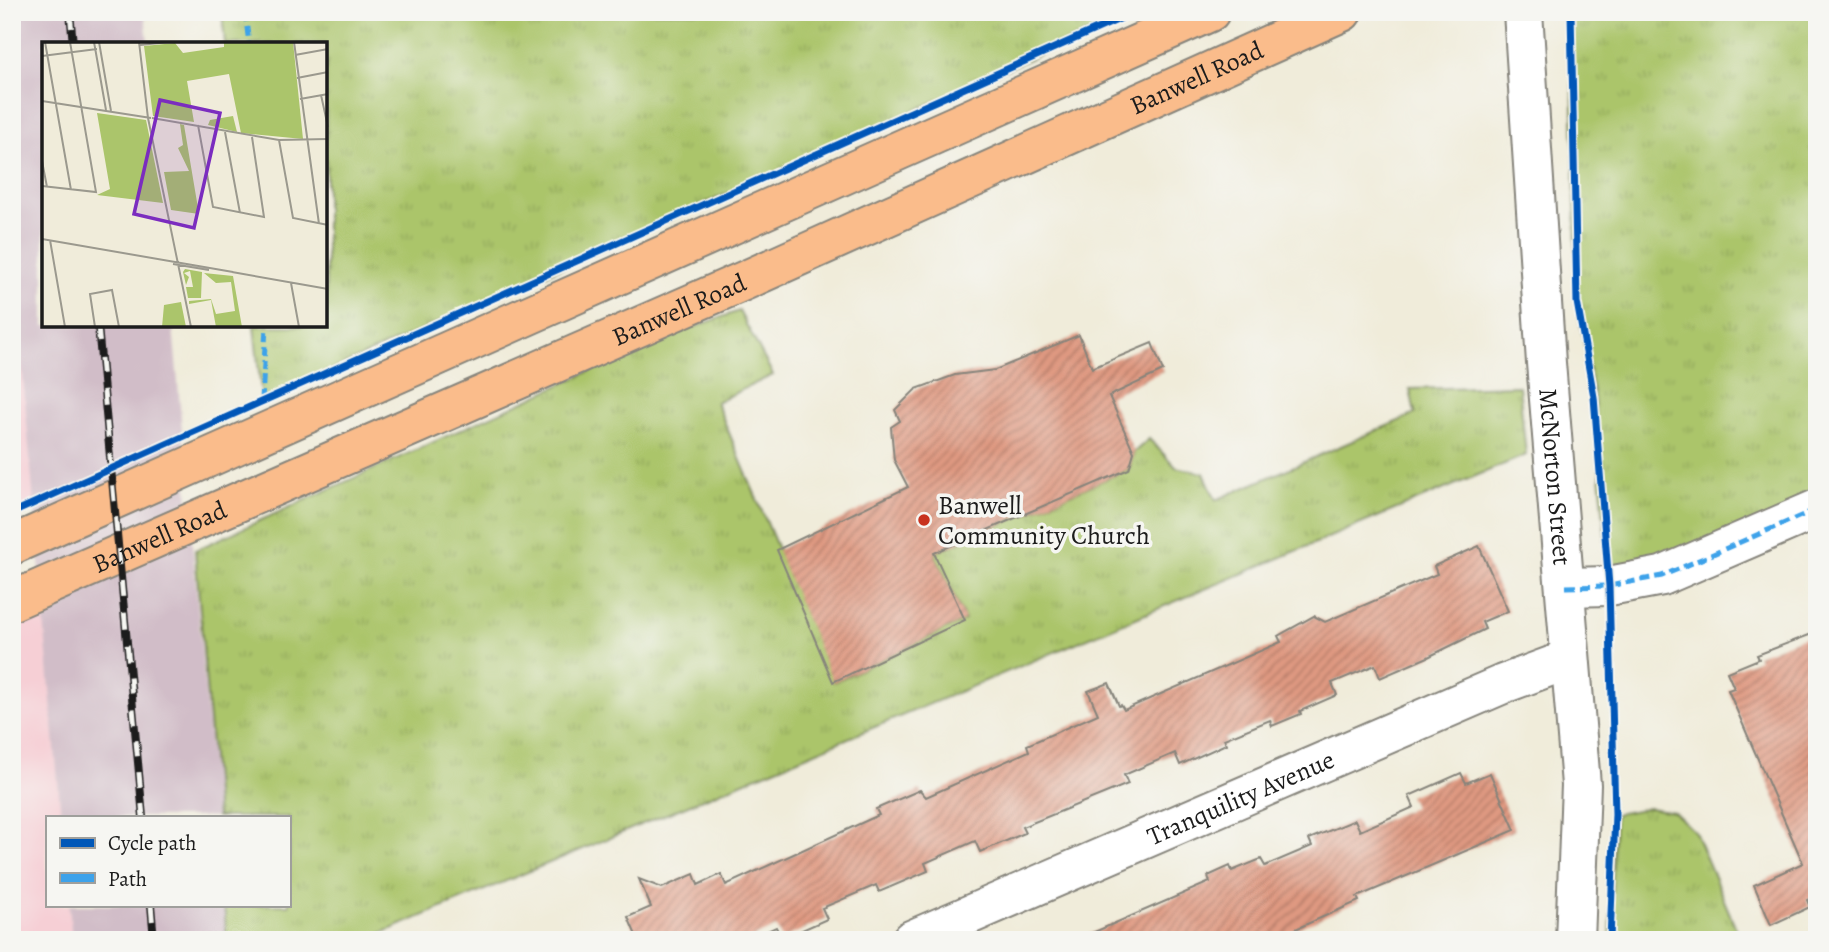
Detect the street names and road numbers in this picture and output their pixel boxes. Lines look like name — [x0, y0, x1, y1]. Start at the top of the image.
street label: Banwell Road — [1124, 32, 1269, 123]
street label: Banwell Road — [606, 265, 752, 354]
street label: McNorton Street — [1531, 387, 1580, 567]
street label: Banwell Road — [87, 492, 232, 581]
street label: Tranquility Avenue — [1141, 742, 1340, 853]

